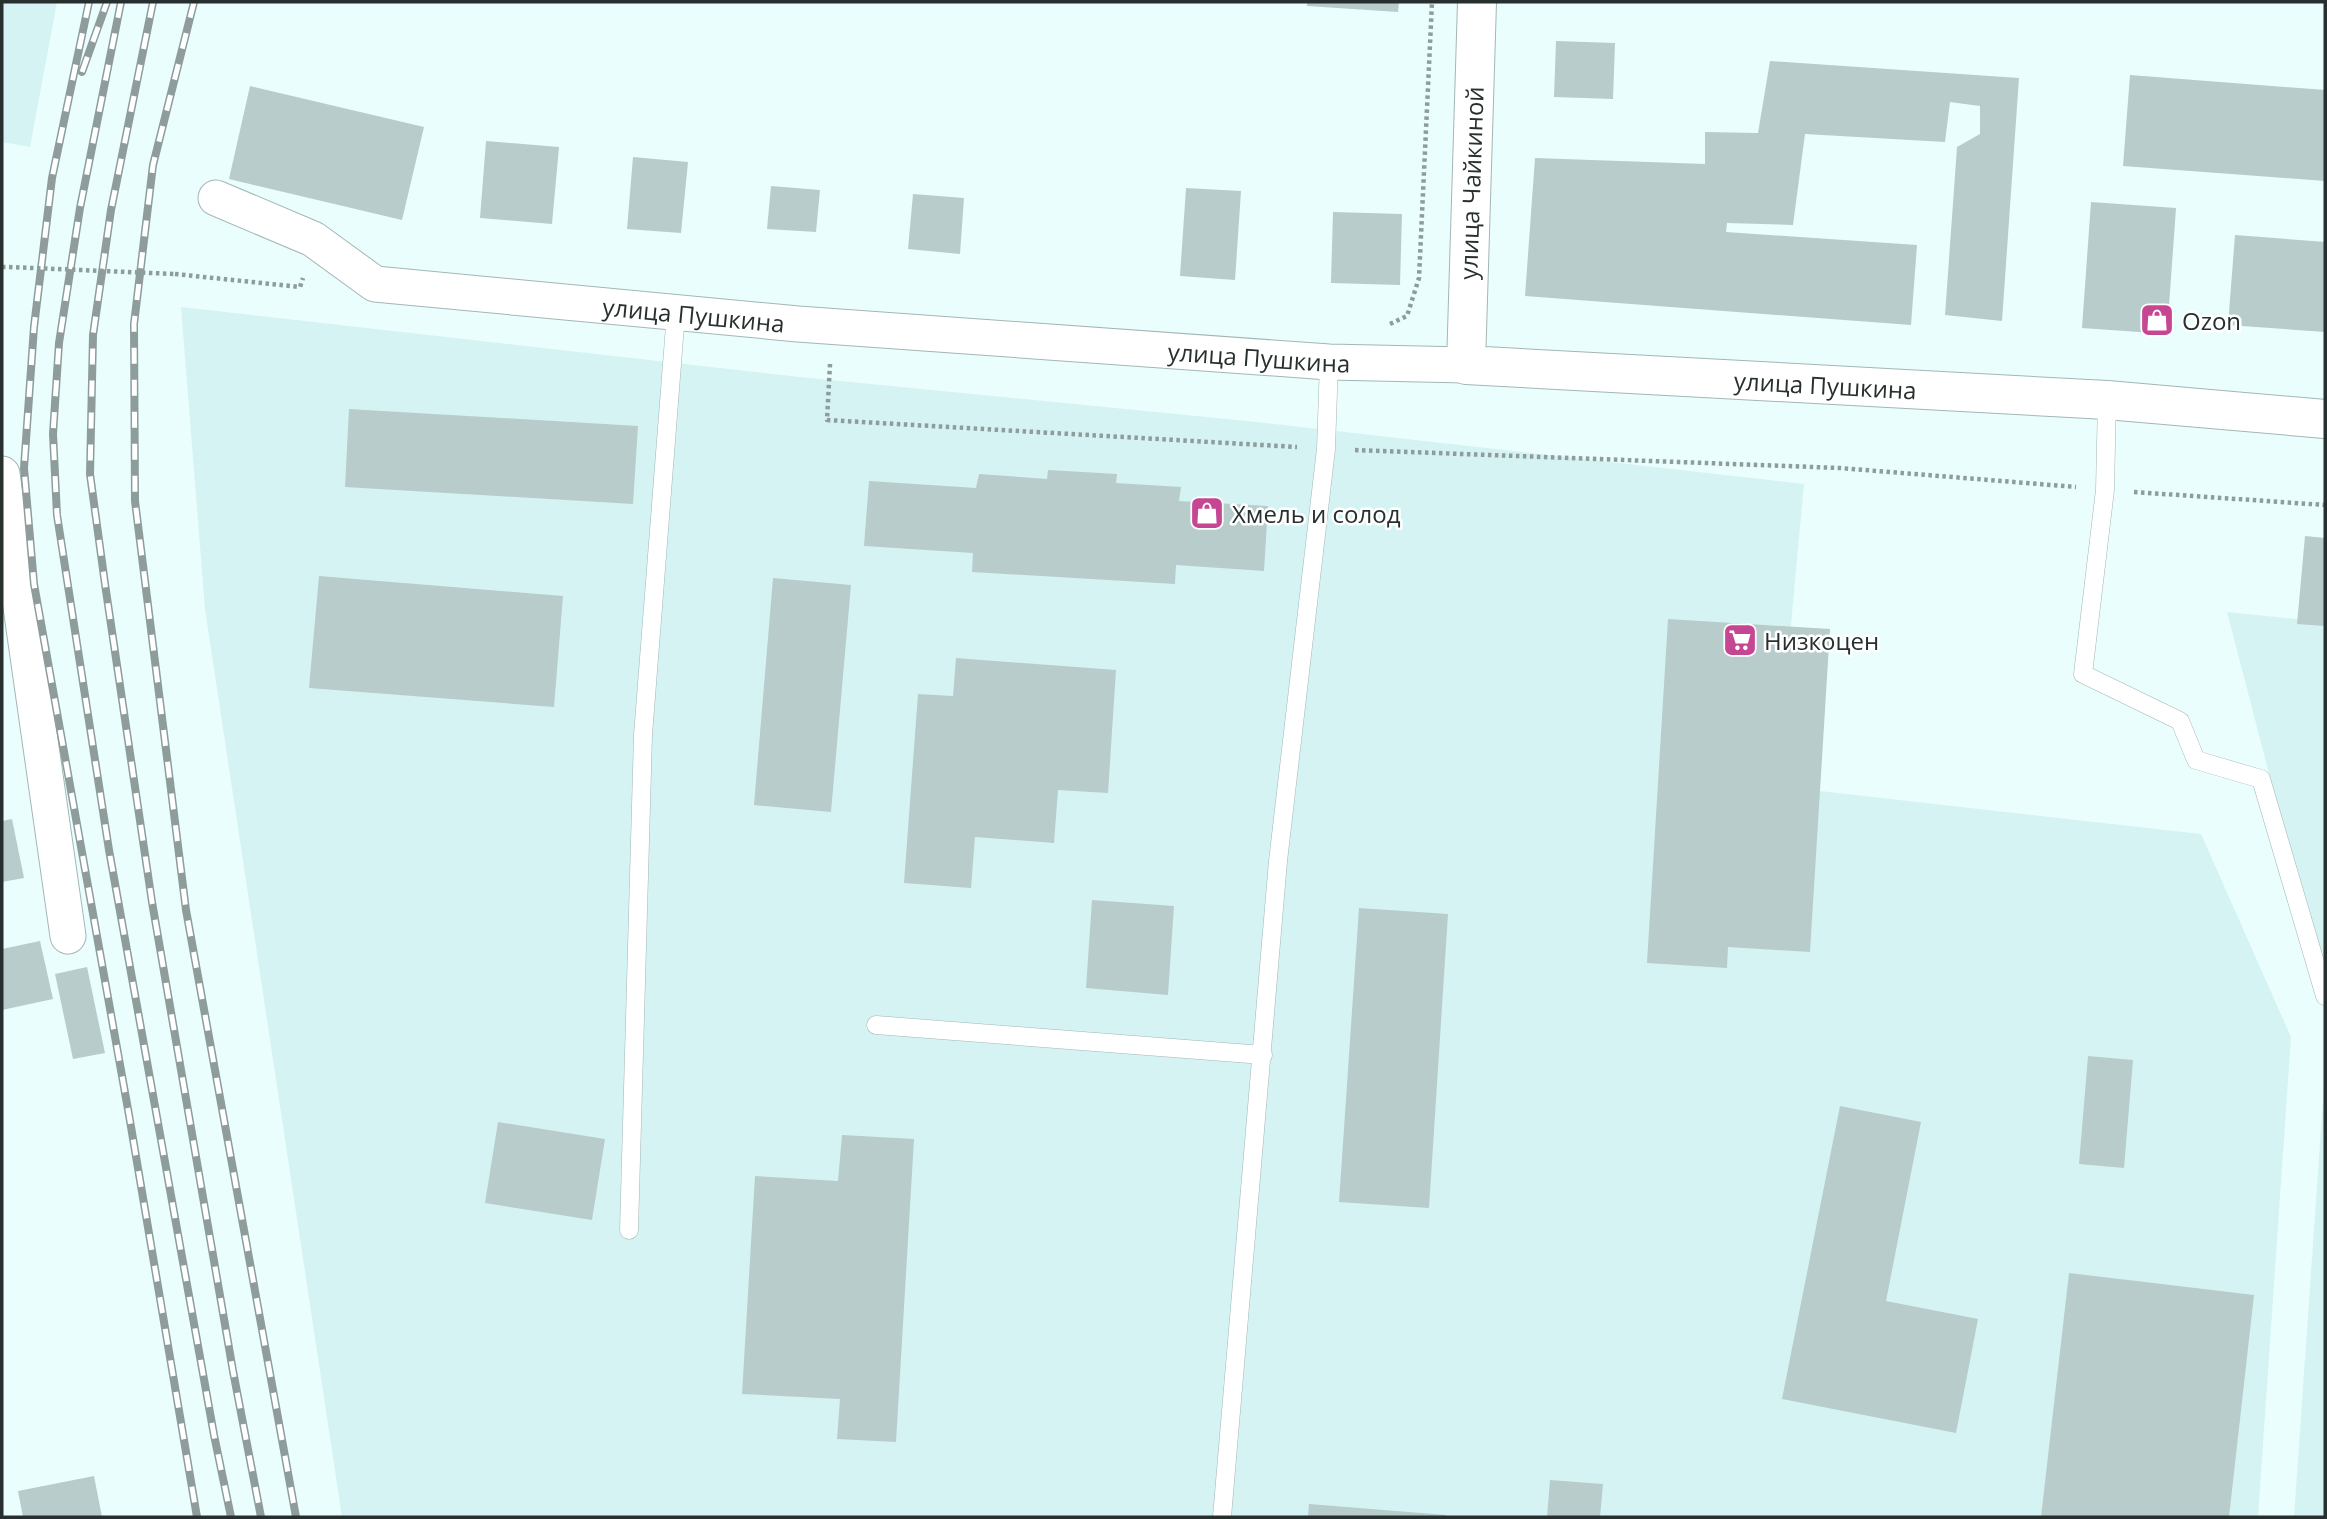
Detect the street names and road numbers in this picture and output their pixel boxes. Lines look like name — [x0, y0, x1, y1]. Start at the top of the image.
street label: улица Чайкиной — [1451, 86, 1491, 280]
street label: улица Пушкина — [601, 289, 786, 339]
street label: улица Пушкина — [1167, 334, 1351, 379]
street label: улица Пушкина — [1733, 363, 1917, 406]

